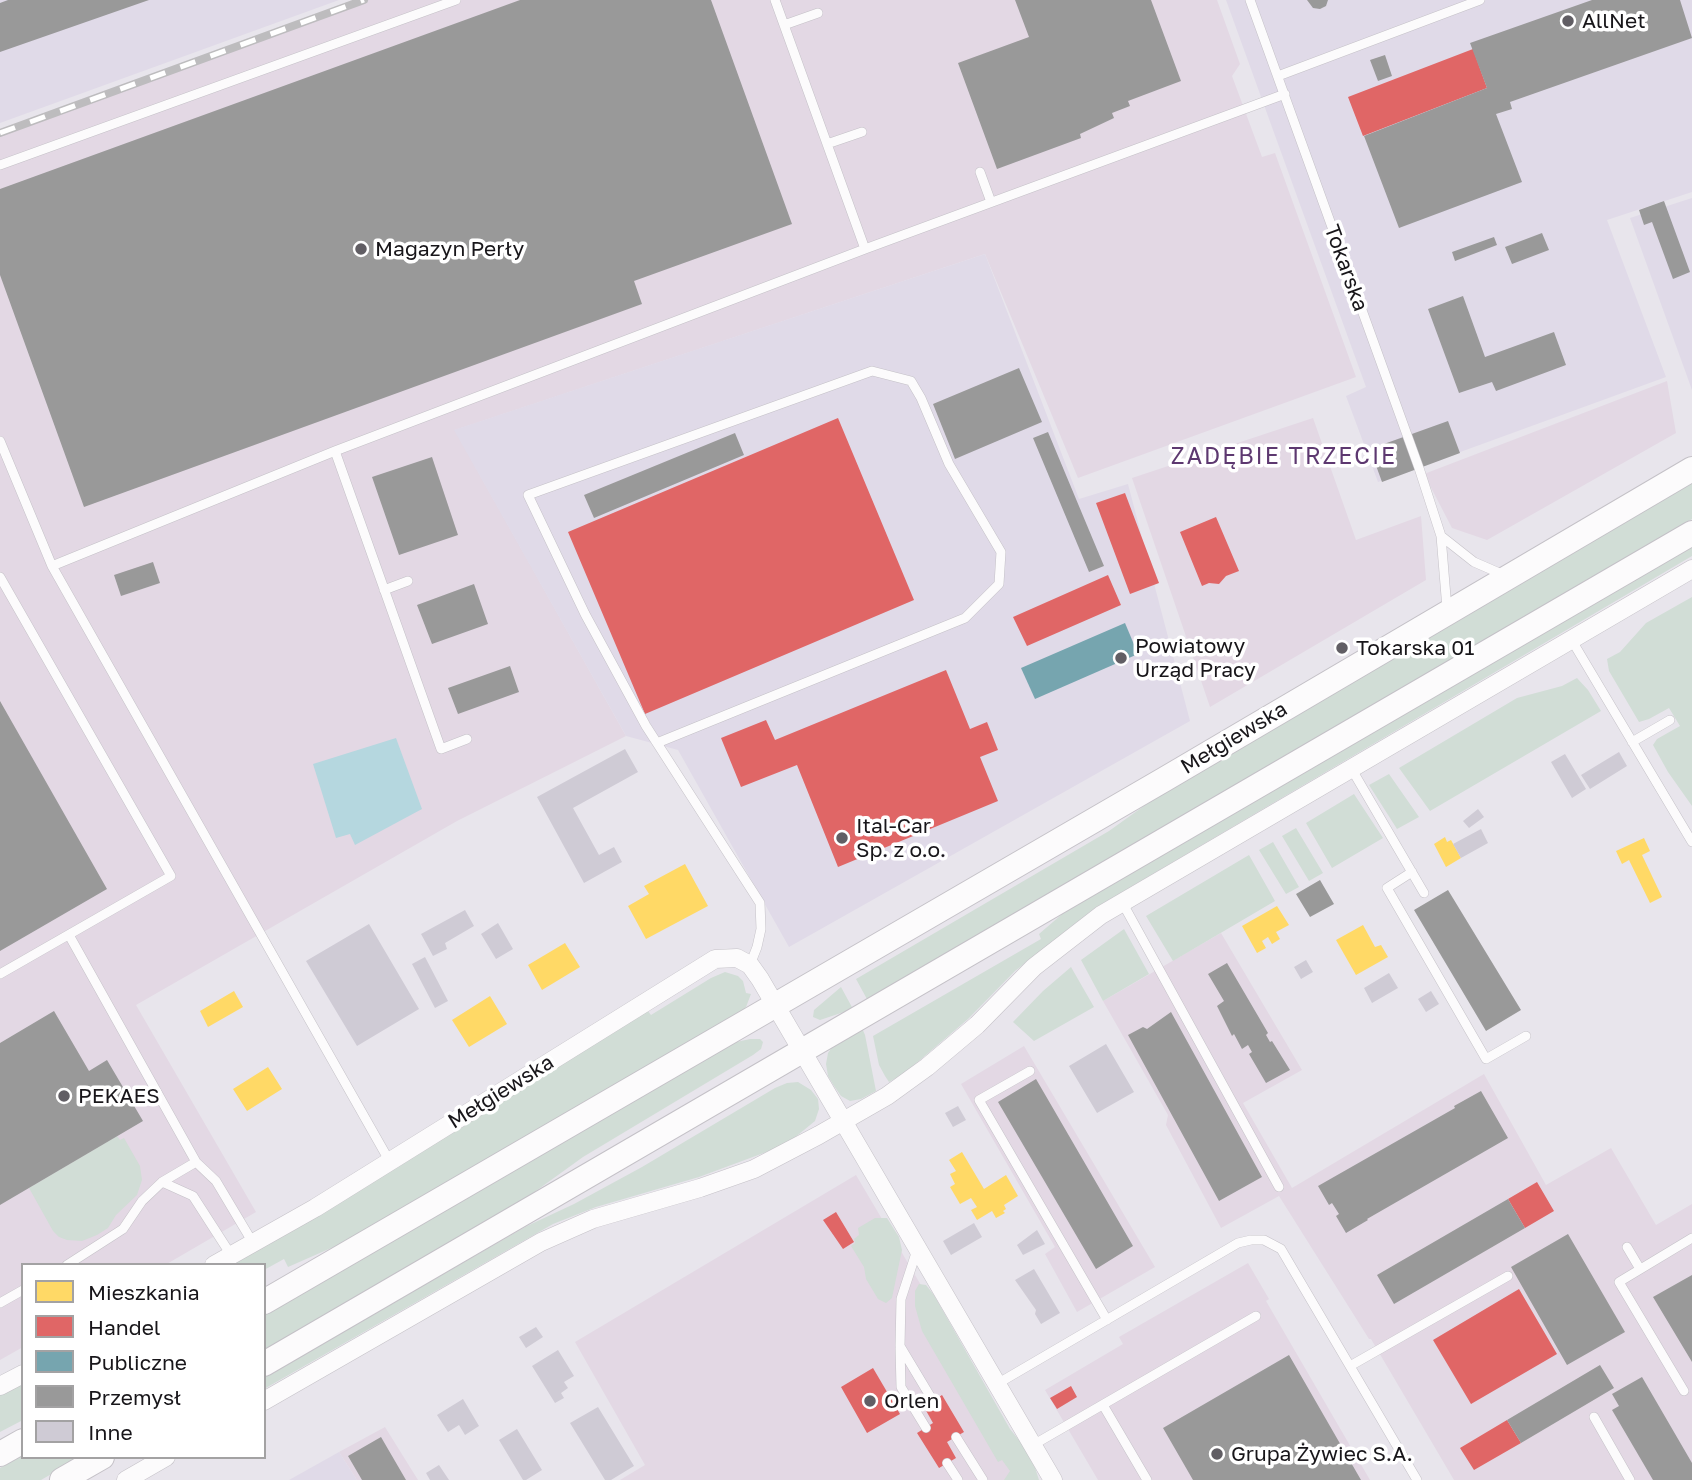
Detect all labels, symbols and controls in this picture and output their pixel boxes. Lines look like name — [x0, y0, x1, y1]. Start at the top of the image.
place label: AllNet — [1582, 8, 1646, 34]
marker: AllNet — [1560, 13, 1576, 29]
street label: Tokarska — [1319, 221, 1373, 315]
place label: Magazyn Perły — [375, 236, 524, 262]
marker: Magazyn Perły — [353, 241, 369, 257]
district label: ZADĘBIE TRZECIE — [1173, 443, 1395, 471]
place label: Powiatowy Urząd Pracy — [1135, 633, 1256, 683]
place label: Tokarska 01 — [1356, 635, 1475, 661]
marker: Tokarska 01 — [1334, 640, 1350, 656]
marker: Powiatowy Urząd Pracy — [1113, 650, 1129, 666]
street label: Mełgiewska — [1176, 696, 1292, 780]
place label: Ital-Car Sp. z o.o. — [856, 813, 946, 863]
marker: Ital-Car Sp. z o.o. — [834, 830, 850, 846]
street label: Mełgiewska — [444, 1050, 558, 1134]
place label: PEKAES — [78, 1083, 160, 1109]
marker: PEKAES — [56, 1088, 72, 1104]
legend — [21, 1263, 266, 1459]
text: Mieszkania — [88, 1279, 200, 1305]
text: Handel — [88, 1314, 161, 1340]
text: Publiczne — [88, 1349, 187, 1375]
text: Przemysł — [88, 1384, 181, 1410]
place label: Orlen — [884, 1388, 939, 1414]
marker: Orlen — [862, 1393, 878, 1409]
text: Inne — [88, 1419, 133, 1445]
place label: Grupa Żywiec S.A. — [1231, 1441, 1413, 1467]
marker: Grupa Żywiec S.A. — [1209, 1446, 1225, 1462]

